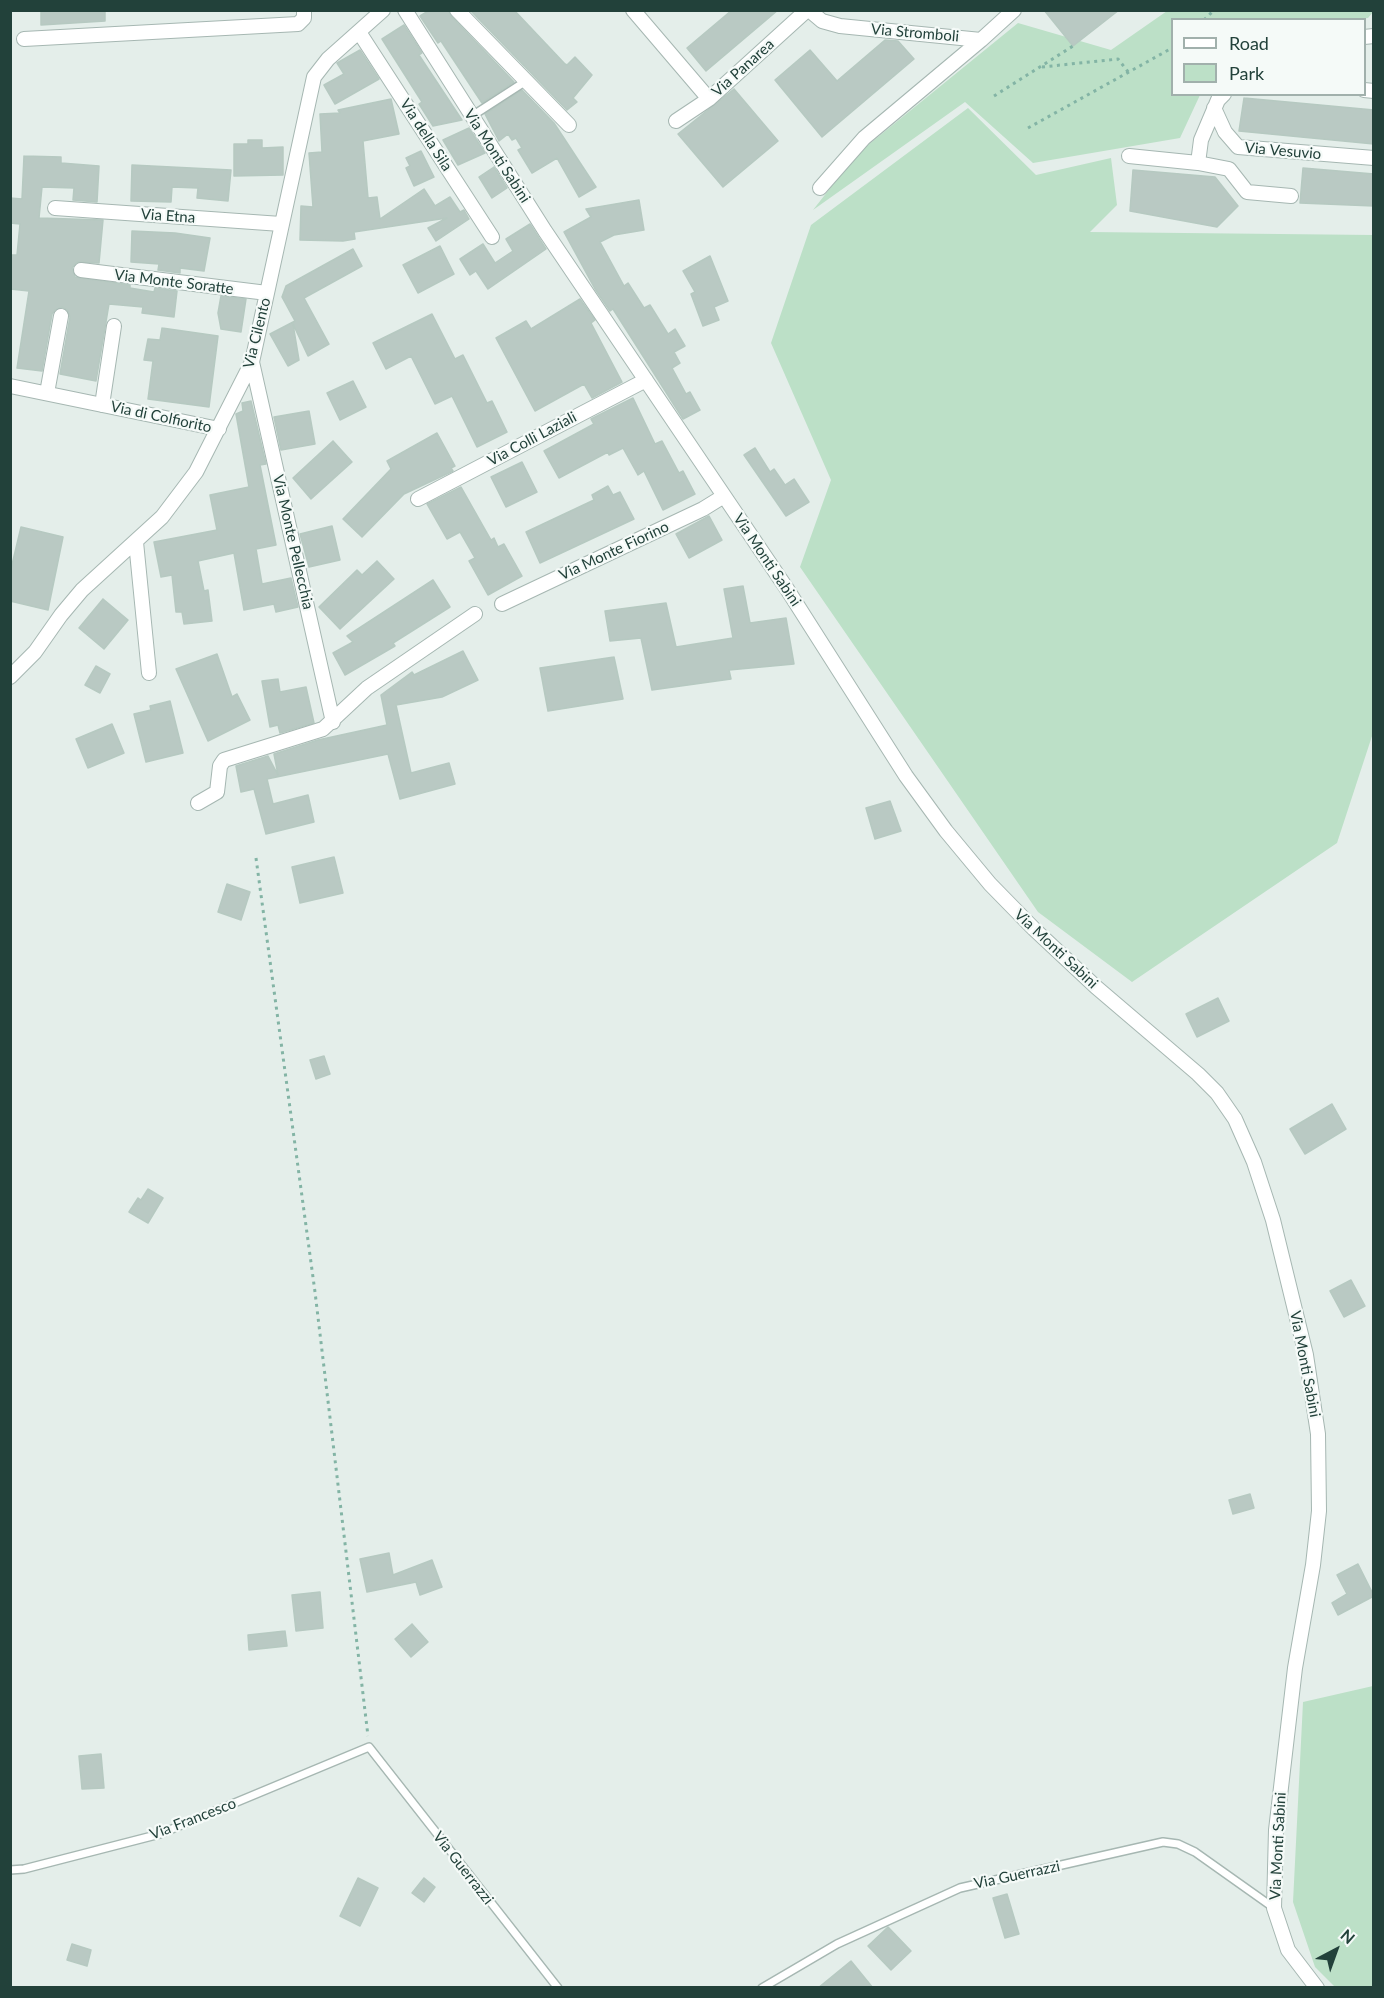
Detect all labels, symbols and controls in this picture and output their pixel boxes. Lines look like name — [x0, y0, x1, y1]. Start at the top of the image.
legend — [1171, 18, 1366, 96]
street label: Via Stromboli — [870, 20, 960, 46]
text: Road — [1229, 32, 1269, 54]
street label: Via Panarea — [708, 35, 778, 101]
text: Park — [1229, 62, 1264, 84]
street label: Via della Sila — [396, 96, 456, 174]
street label: Via Monti Sabini — [460, 106, 534, 206]
street label: Via Vesuvio — [1244, 139, 1322, 163]
street label: Via Etna — [140, 205, 196, 227]
street label: Via Monte Soratte — [113, 266, 235, 298]
street label: Via Cilento — [240, 296, 274, 370]
street label: Via di Colfiorito — [109, 398, 213, 436]
street label: Via Colli Laziali — [484, 408, 580, 470]
street label: Via Monte Pellecchia — [269, 473, 317, 611]
street label: Via Monti Sabini — [729, 510, 805, 610]
street label: Via Monte Fiorino — [556, 518, 672, 584]
street label: Via Monti Sabini — [1010, 906, 1102, 992]
street label: Via Monti Sabini — [1286, 1309, 1324, 1419]
street label: Via Monti Sabini — [1266, 1792, 1290, 1900]
street label: Via Francesco — [147, 1794, 239, 1844]
street label: Via Guerrazzi — [429, 1828, 497, 1908]
street label: Via Guerrazzi — [972, 1857, 1062, 1893]
north arrow — [1306, 1920, 1366, 1980]
text: N — [1337, 1925, 1359, 1947]

